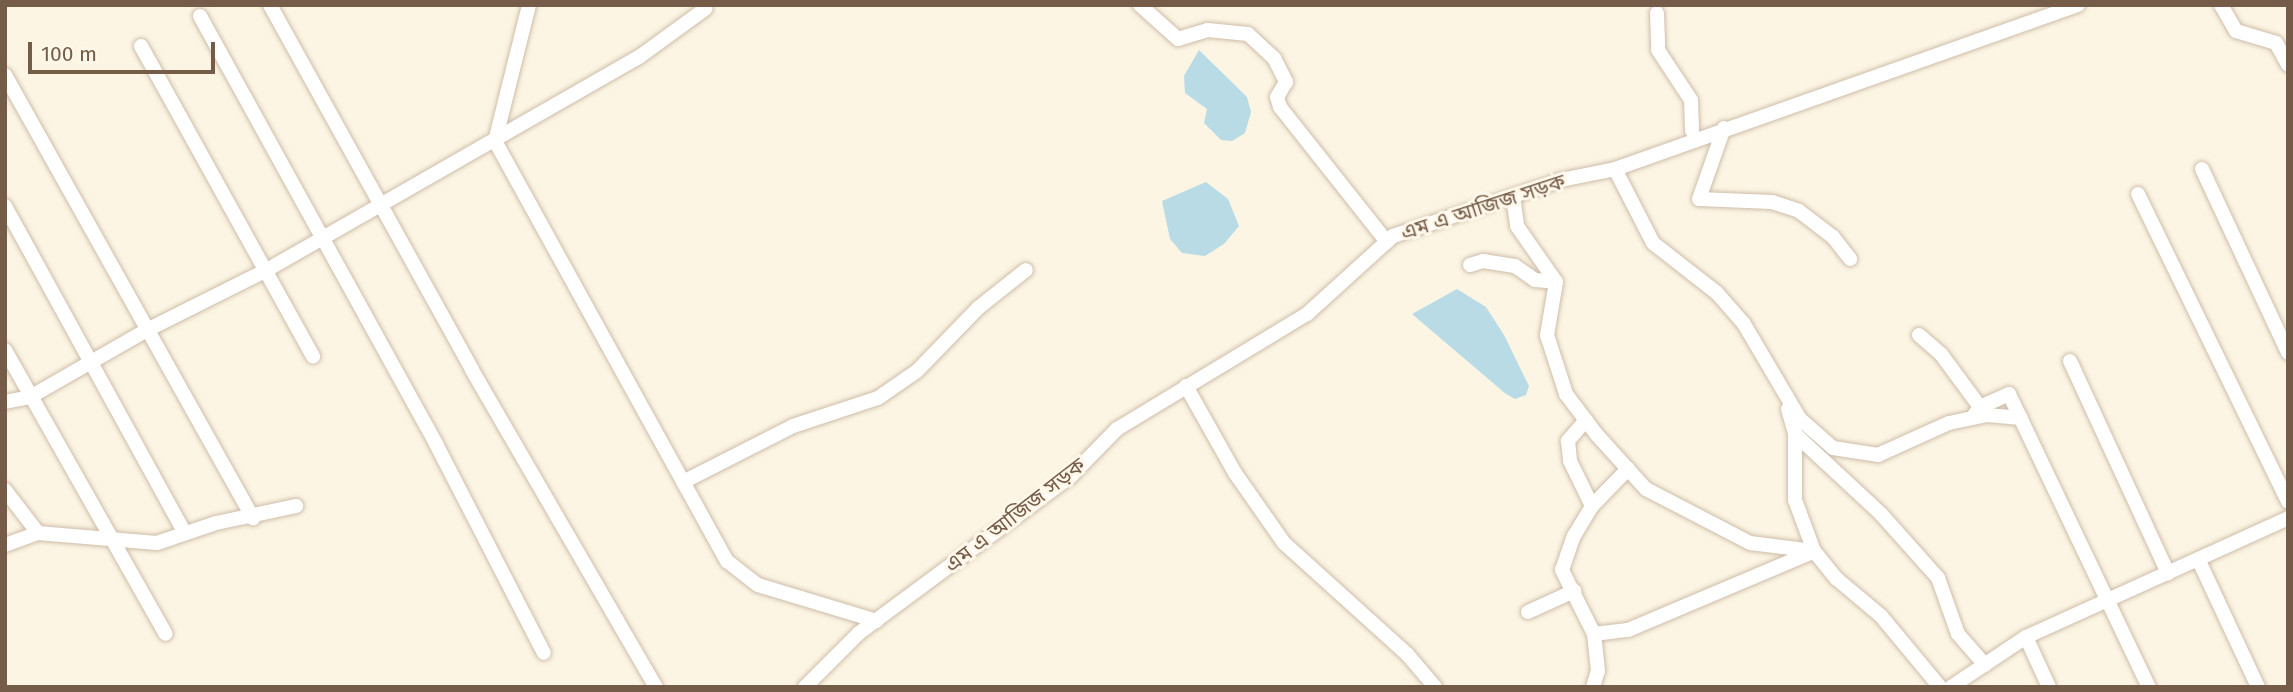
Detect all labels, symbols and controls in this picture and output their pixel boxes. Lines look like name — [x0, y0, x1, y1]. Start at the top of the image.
scale bar — [32, 28, 219, 72]
text: 100 m — [41, 41, 97, 67]
street label: এম এ আজিজ সড়ক — [1398, 169, 1568, 245]
street label: এম এ আজিজ সড়ক — [940, 452, 1090, 578]

